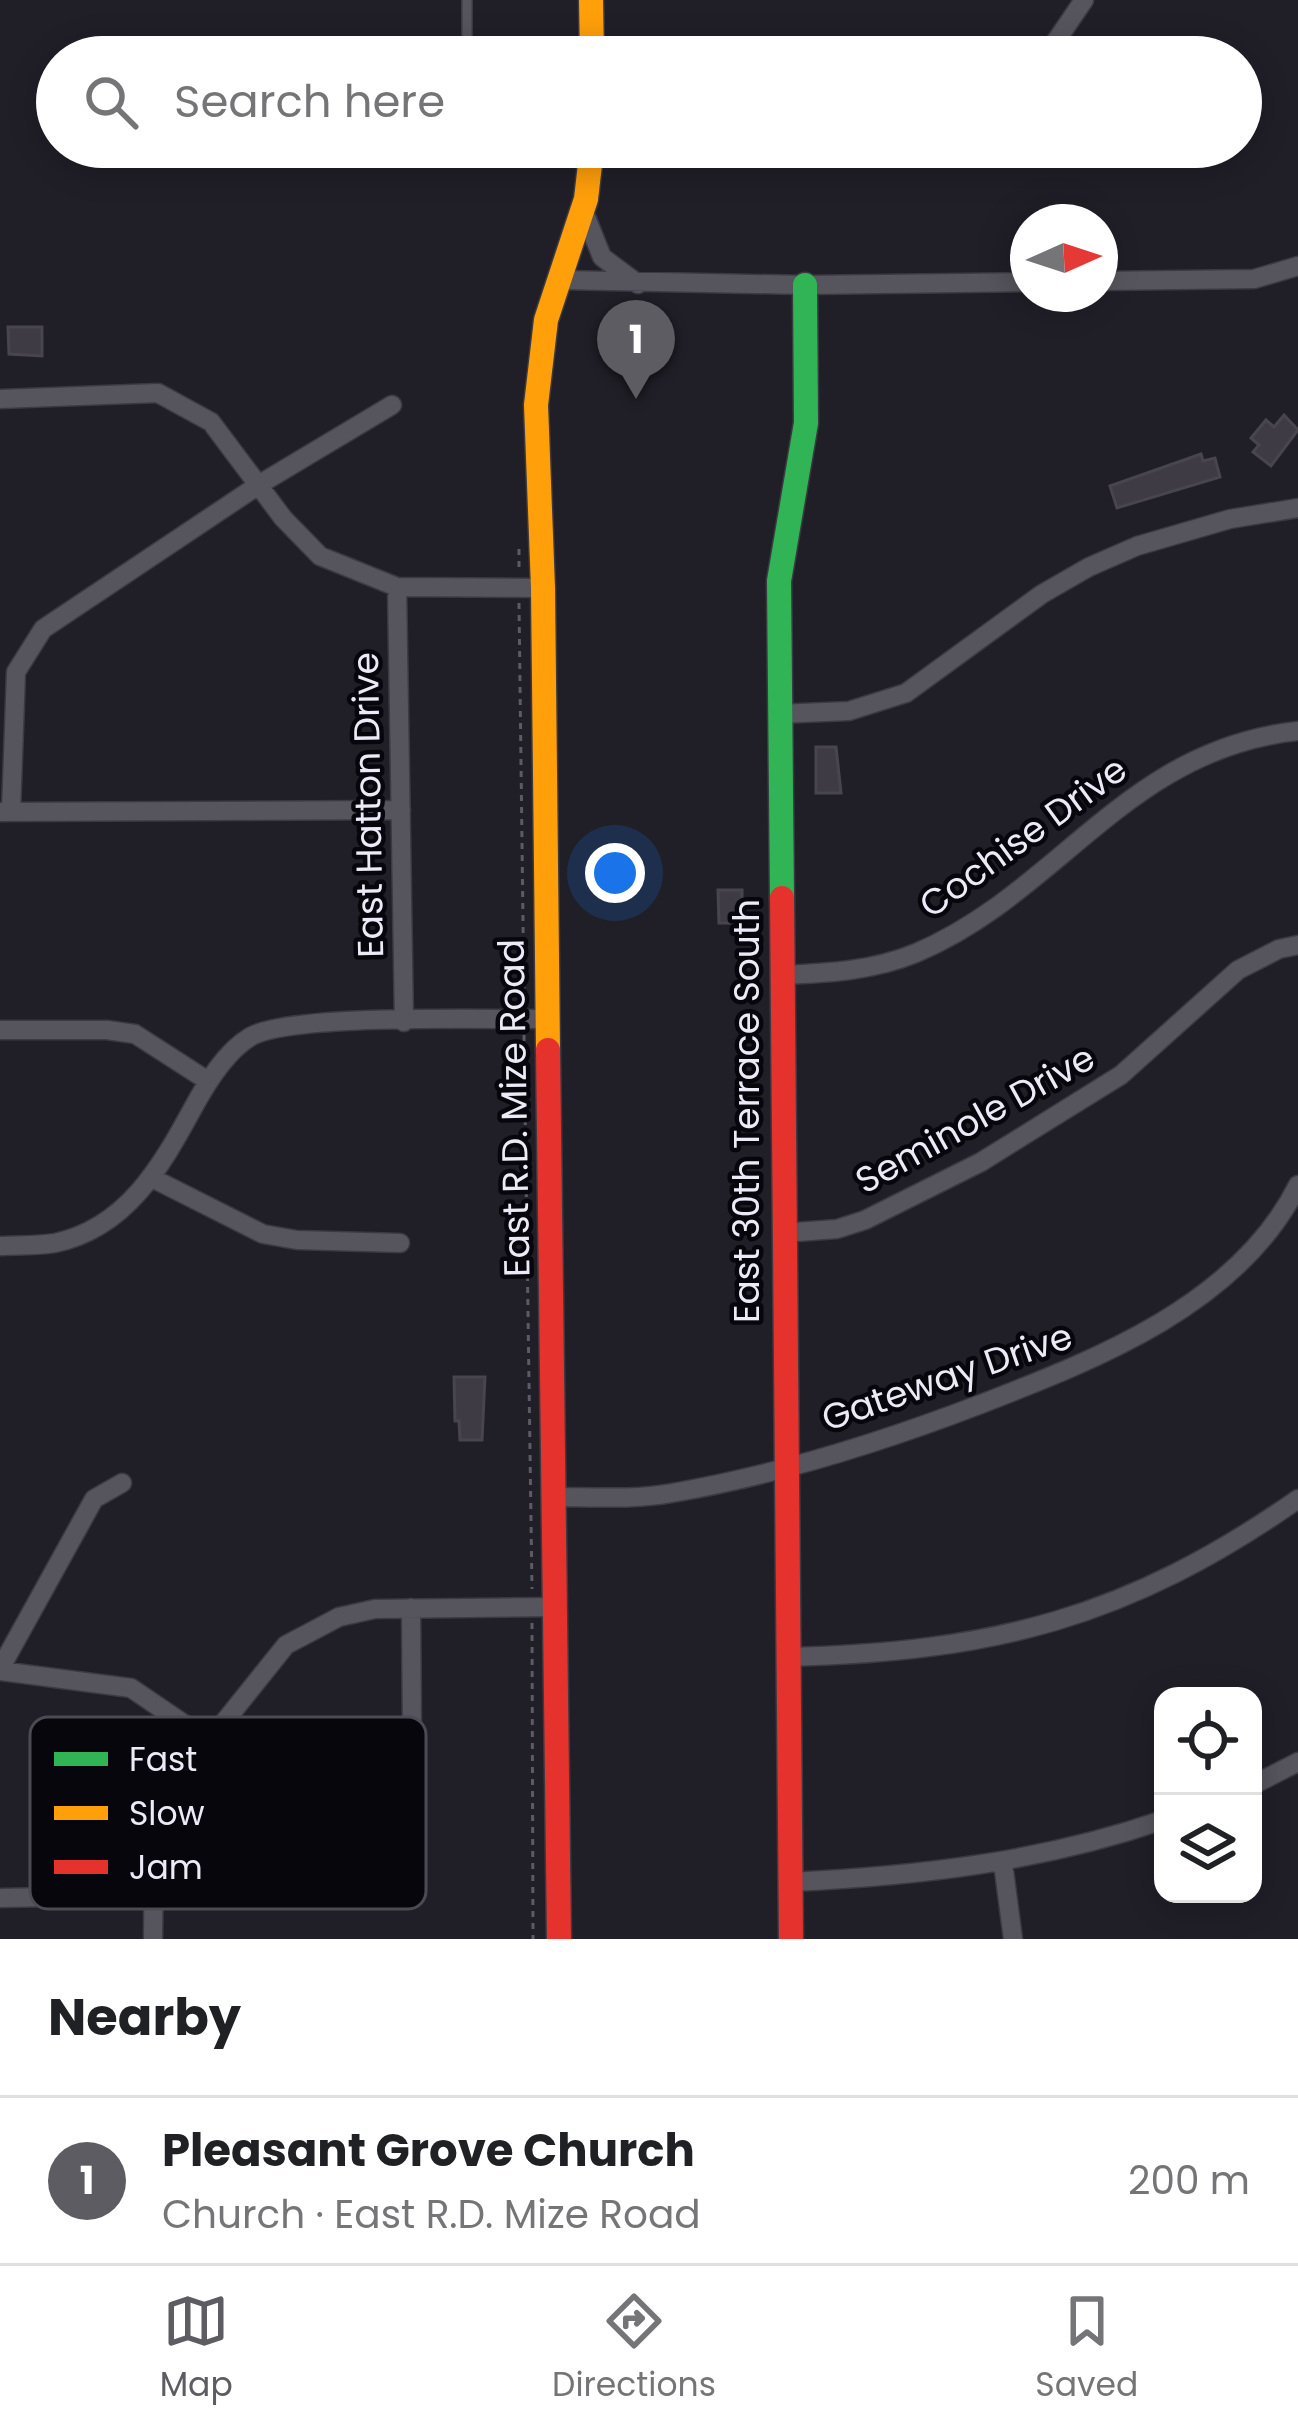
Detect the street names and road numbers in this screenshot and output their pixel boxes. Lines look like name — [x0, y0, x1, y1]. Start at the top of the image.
street label: East Hatton Drive — [340, 652, 396, 958]
street label: Cochise Drive — [909, 744, 1137, 930]
street label: East 30th Terrace South — [721, 899, 772, 1323]
street label: East R.D. Mize Road — [486, 939, 542, 1277]
street label: Seminole Drive — [846, 1032, 1104, 1206]
street label: Gateway Drive — [815, 1310, 1079, 1444]

